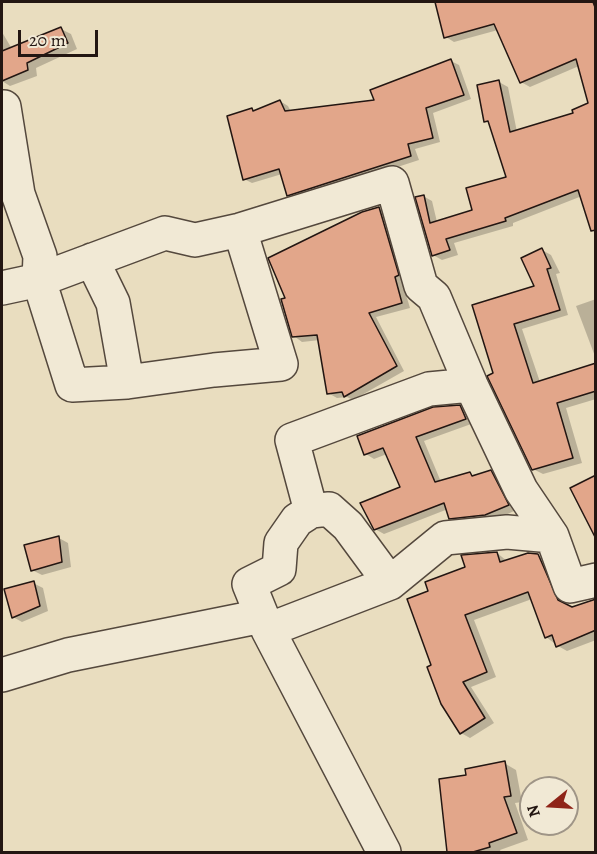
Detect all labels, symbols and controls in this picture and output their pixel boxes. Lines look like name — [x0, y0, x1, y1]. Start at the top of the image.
scale bar — [21, 18, 100, 56]
text: 20 m — [29, 28, 66, 52]
north arrow — [519, 776, 579, 836]
text: N — [522, 802, 546, 820]

